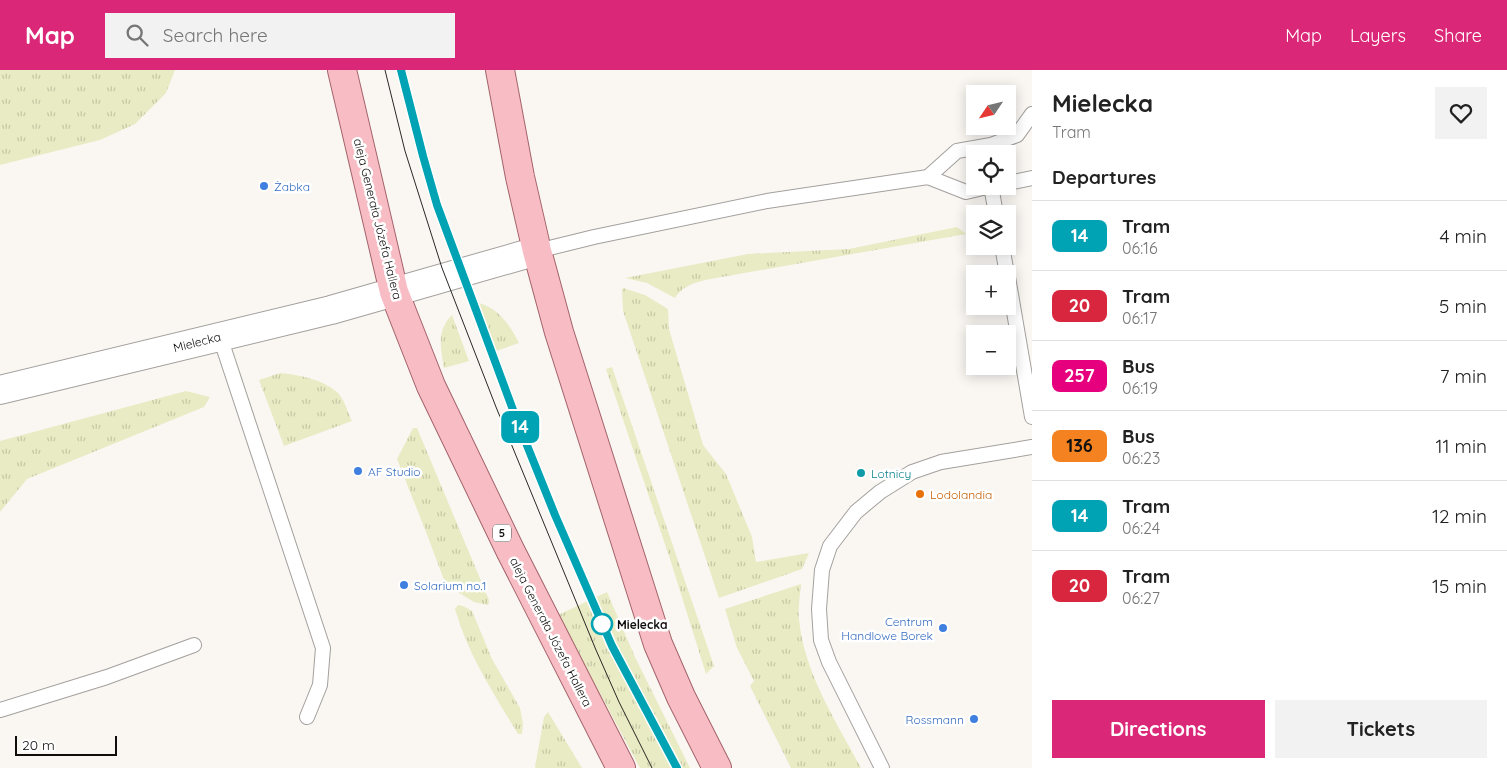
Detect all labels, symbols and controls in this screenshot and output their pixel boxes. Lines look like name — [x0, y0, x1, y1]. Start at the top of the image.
search box — [105, 13, 455, 58]
text: Map — [25, 20, 75, 50]
icon: search — [123, 21, 151, 49]
text: Search here — [163, 23, 268, 47]
text: Map — [1285, 24, 1322, 47]
text: Layers — [1350, 24, 1406, 47]
text: Share — [1434, 24, 1482, 47]
north arrow — [966, 85, 1016, 135]
map controls — [966, 85, 1016, 375]
button: heart — [1435, 87, 1487, 139]
text: Mielecka — [1052, 88, 1153, 118]
text: Tram — [1052, 122, 1091, 142]
street label: aleja Generała Józefa Hallera — [351, 137, 405, 301]
button: locate — [966, 145, 1016, 195]
text: Departures — [1052, 165, 1156, 189]
place label: Żabka — [274, 179, 310, 194]
marker: Żabka — [258, 180, 270, 192]
button: layers — [966, 205, 1016, 255]
text: Tram — [1122, 214, 1170, 238]
text: 14 — [1071, 224, 1088, 247]
text: 4 min — [1439, 224, 1487, 248]
text: 06:16 — [1122, 238, 1158, 258]
button: + — [966, 265, 1016, 315]
text: Tram — [1122, 284, 1170, 308]
text: 20 — [1069, 294, 1090, 317]
text: 5 min — [1439, 294, 1487, 318]
text: 06:17 — [1122, 308, 1157, 328]
button: − — [966, 325, 1016, 375]
street label: Mielecka — [172, 329, 222, 355]
text: Bus — [1122, 354, 1155, 378]
text: 257 — [1064, 364, 1095, 387]
text: 7 min — [1440, 364, 1487, 388]
text: 06:19 — [1122, 378, 1158, 398]
line badge: 14 — [498, 411, 542, 443]
text: 14 — [511, 415, 529, 438]
text: Bus — [1122, 424, 1155, 448]
text: 136 — [1066, 434, 1093, 457]
text: 11 min — [1435, 434, 1487, 458]
text: 06:23 — [1122, 448, 1160, 468]
place label: AF Studio — [368, 464, 421, 479]
marker: AF Studio — [352, 465, 364, 477]
place label: Lotnicy — [871, 466, 911, 481]
marker: Lotnicy — [855, 467, 867, 479]
place label: Lodolandia — [930, 487, 992, 502]
marker: Lodolandia — [914, 488, 926, 500]
text: Tram — [1122, 494, 1170, 518]
text: 14 — [1071, 504, 1088, 527]
text: 12 min — [1432, 504, 1487, 528]
text: 06:24 — [1122, 518, 1160, 538]
road number: 5 — [493, 524, 511, 542]
street label: aleja Generała Józefa Hallera — [507, 555, 595, 709]
text: Tram — [1122, 564, 1170, 588]
text: 20 — [1069, 574, 1090, 597]
text: 15 min — [1432, 574, 1487, 598]
place label: Solarium no.1 — [414, 578, 487, 593]
marker: Solarium no.1 — [398, 579, 410, 591]
text: 06:27 — [1122, 588, 1160, 608]
marker: Mielecka — [591, 613, 613, 635]
place label: Centrum Handlowe Borek — [841, 614, 933, 643]
place label: Mielecka — [617, 617, 668, 632]
marker: Centrum Handlowe Borek — [937, 622, 949, 634]
button: Directions — [1052, 700, 1265, 758]
button: Tickets — [1275, 700, 1487, 758]
place label: Rossmann — [905, 712, 964, 727]
marker: Rossmann — [968, 713, 980, 725]
scale bar — [15, 733, 118, 756]
text: 20 m — [22, 736, 55, 754]

